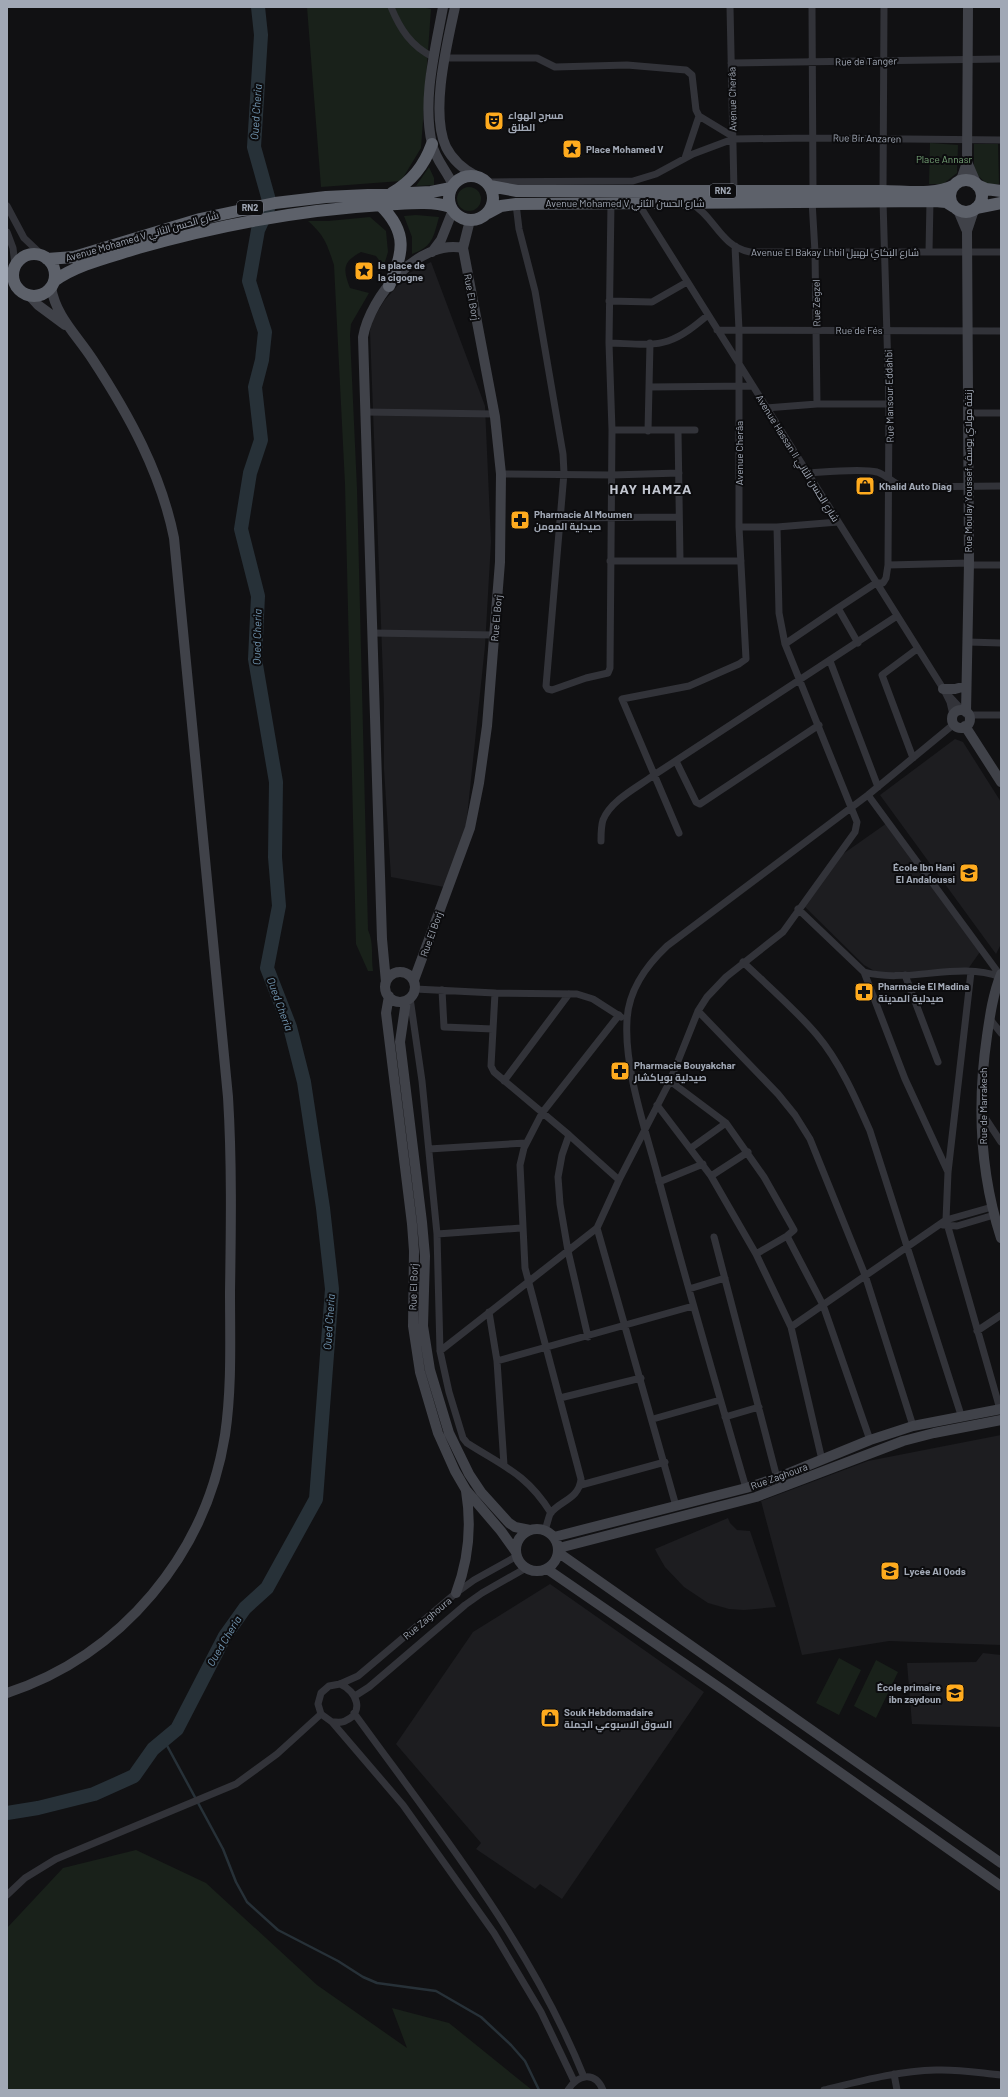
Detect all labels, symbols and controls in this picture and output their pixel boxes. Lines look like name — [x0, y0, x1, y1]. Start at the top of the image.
street label: Rue de Tanger — [835, 54, 897, 68]
street label: Avenue Cherâa — [725, 67, 739, 131]
water label: Oued Cheria — [247, 83, 264, 140]
place label: مسرح الهواء الطلق — [508, 109, 564, 134]
theatre icon: مسرح الهواء الطلق — [483, 110, 505, 132]
street label: Rue Bir Anzaren — [833, 131, 901, 145]
place icon: Place Mohamed V — [561, 138, 583, 160]
place label: Place Mohamed V — [586, 143, 664, 155]
park label: Place Annasr — [916, 153, 972, 165]
road number: RN2 — [710, 184, 736, 198]
street label: Avenue Mohamed V شارع الحسن الثاني — [546, 197, 704, 211]
road number: RN2 — [237, 201, 263, 215]
street label: Avenue Mohamed V شارع الحسن الثاني — [64, 208, 221, 266]
street label: Avenue El Bakay Lhbil شارع البكاي لهبيل — [751, 246, 919, 260]
place label: la place de la cigogne — [378, 259, 426, 283]
place icon: la place de la cigogne — [353, 260, 375, 282]
street label: Rue El Borj — [462, 273, 482, 321]
street label: Rue Zegzel — [810, 279, 822, 327]
street label: Rue de Fés — [836, 324, 883, 336]
street label: Rue Mansour Eddahbi — [882, 349, 896, 443]
street label: Rue Moulay Youssef زنقة مولاي يوسف — [962, 389, 976, 553]
street label: Avenue Hassan II شارع الحسن الثاني — [752, 392, 842, 525]
street label: Avenue Cherâa — [733, 421, 745, 485]
shop icon: Khalid Auto Diag — [854, 475, 876, 497]
district label: HAY HAMZA — [610, 480, 692, 497]
place label: Khalid Auto Diag — [879, 480, 952, 492]
place label: Pharmacie Al Moumen صيدلية المومن — [534, 508, 632, 533]
pharmacy icon: Pharmacie Al Moumen صيدلية المومن — [509, 509, 531, 531]
street label: Rue El Borj — [488, 594, 504, 642]
water label: Oued Cheria — [250, 609, 263, 665]
place label: École Ibn Hani El Andaloussi — [893, 861, 955, 885]
school or university icon: École Ibn Hani El Andaloussi — [958, 862, 980, 884]
street label: Rue El Borj — [417, 910, 445, 958]
water label: Oued Cheria — [265, 975, 296, 1033]
place label: Pharmacie El Madina صيدلية المدينة — [878, 980, 969, 1005]
pharmacy icon: Pharmacie El Madina صيدلية المدينة — [853, 981, 875, 1003]
place label: Pharmacie Bouyakchar صيدلية بوياكشار — [633, 1059, 736, 1084]
pharmacy icon: Pharmacie Bouyakchar صيدلية بوياكشار — [609, 1060, 631, 1082]
street label: Rue de Marrakech — [977, 1068, 989, 1144]
street label: Rue El Borj — [406, 1263, 420, 1311]
water label: Oued Cheria — [320, 1293, 337, 1350]
street label: Rue Zaghoura — [749, 1460, 809, 1492]
school or university icon: Lycée Al Qods — [879, 1560, 901, 1582]
place label: Lycée Al Qods — [904, 1565, 966, 1577]
street label: Rue Zaghoura — [400, 1594, 454, 1642]
water label: Oued Cheria — [204, 1613, 244, 1668]
place label: École primaire ibn zaydoun — [877, 1681, 942, 1705]
school or university icon: École primaire ibn zaydoun — [944, 1682, 966, 1704]
place label: Souk Hebdomadaire السوق الاسبوعي الجملة — [564, 1706, 672, 1733]
shop icon: Souk Hebdomadaire السوق الاسبوعي الجملة — [539, 1707, 561, 1729]

